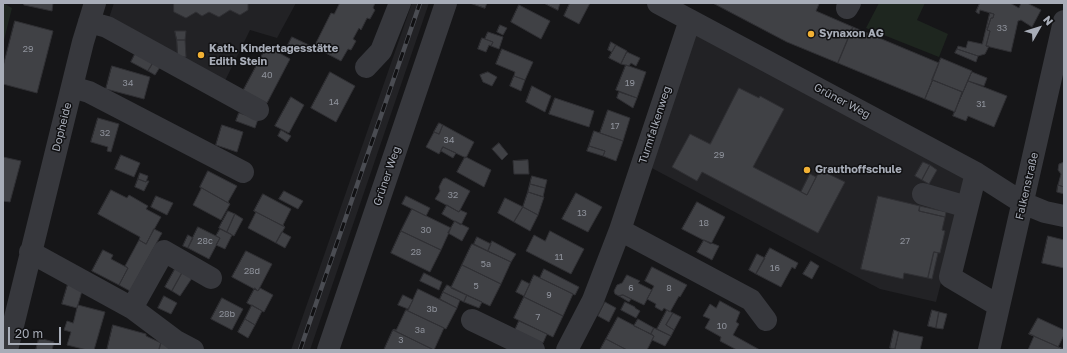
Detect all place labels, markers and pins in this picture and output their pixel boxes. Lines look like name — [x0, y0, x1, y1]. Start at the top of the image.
place label: Synaxon AG — [819, 27, 884, 41]
marker: Synaxon AG — [806, 29, 816, 39]
place label: Kath. Kindertagesstätte Edith Stein — [209, 42, 338, 68]
marker: Kath. Kindertagesstätte Edith Stein — [196, 50, 206, 60]
place label: Grauthoffschule — [815, 163, 902, 177]
marker: Grauthoffschule — [802, 165, 812, 175]

